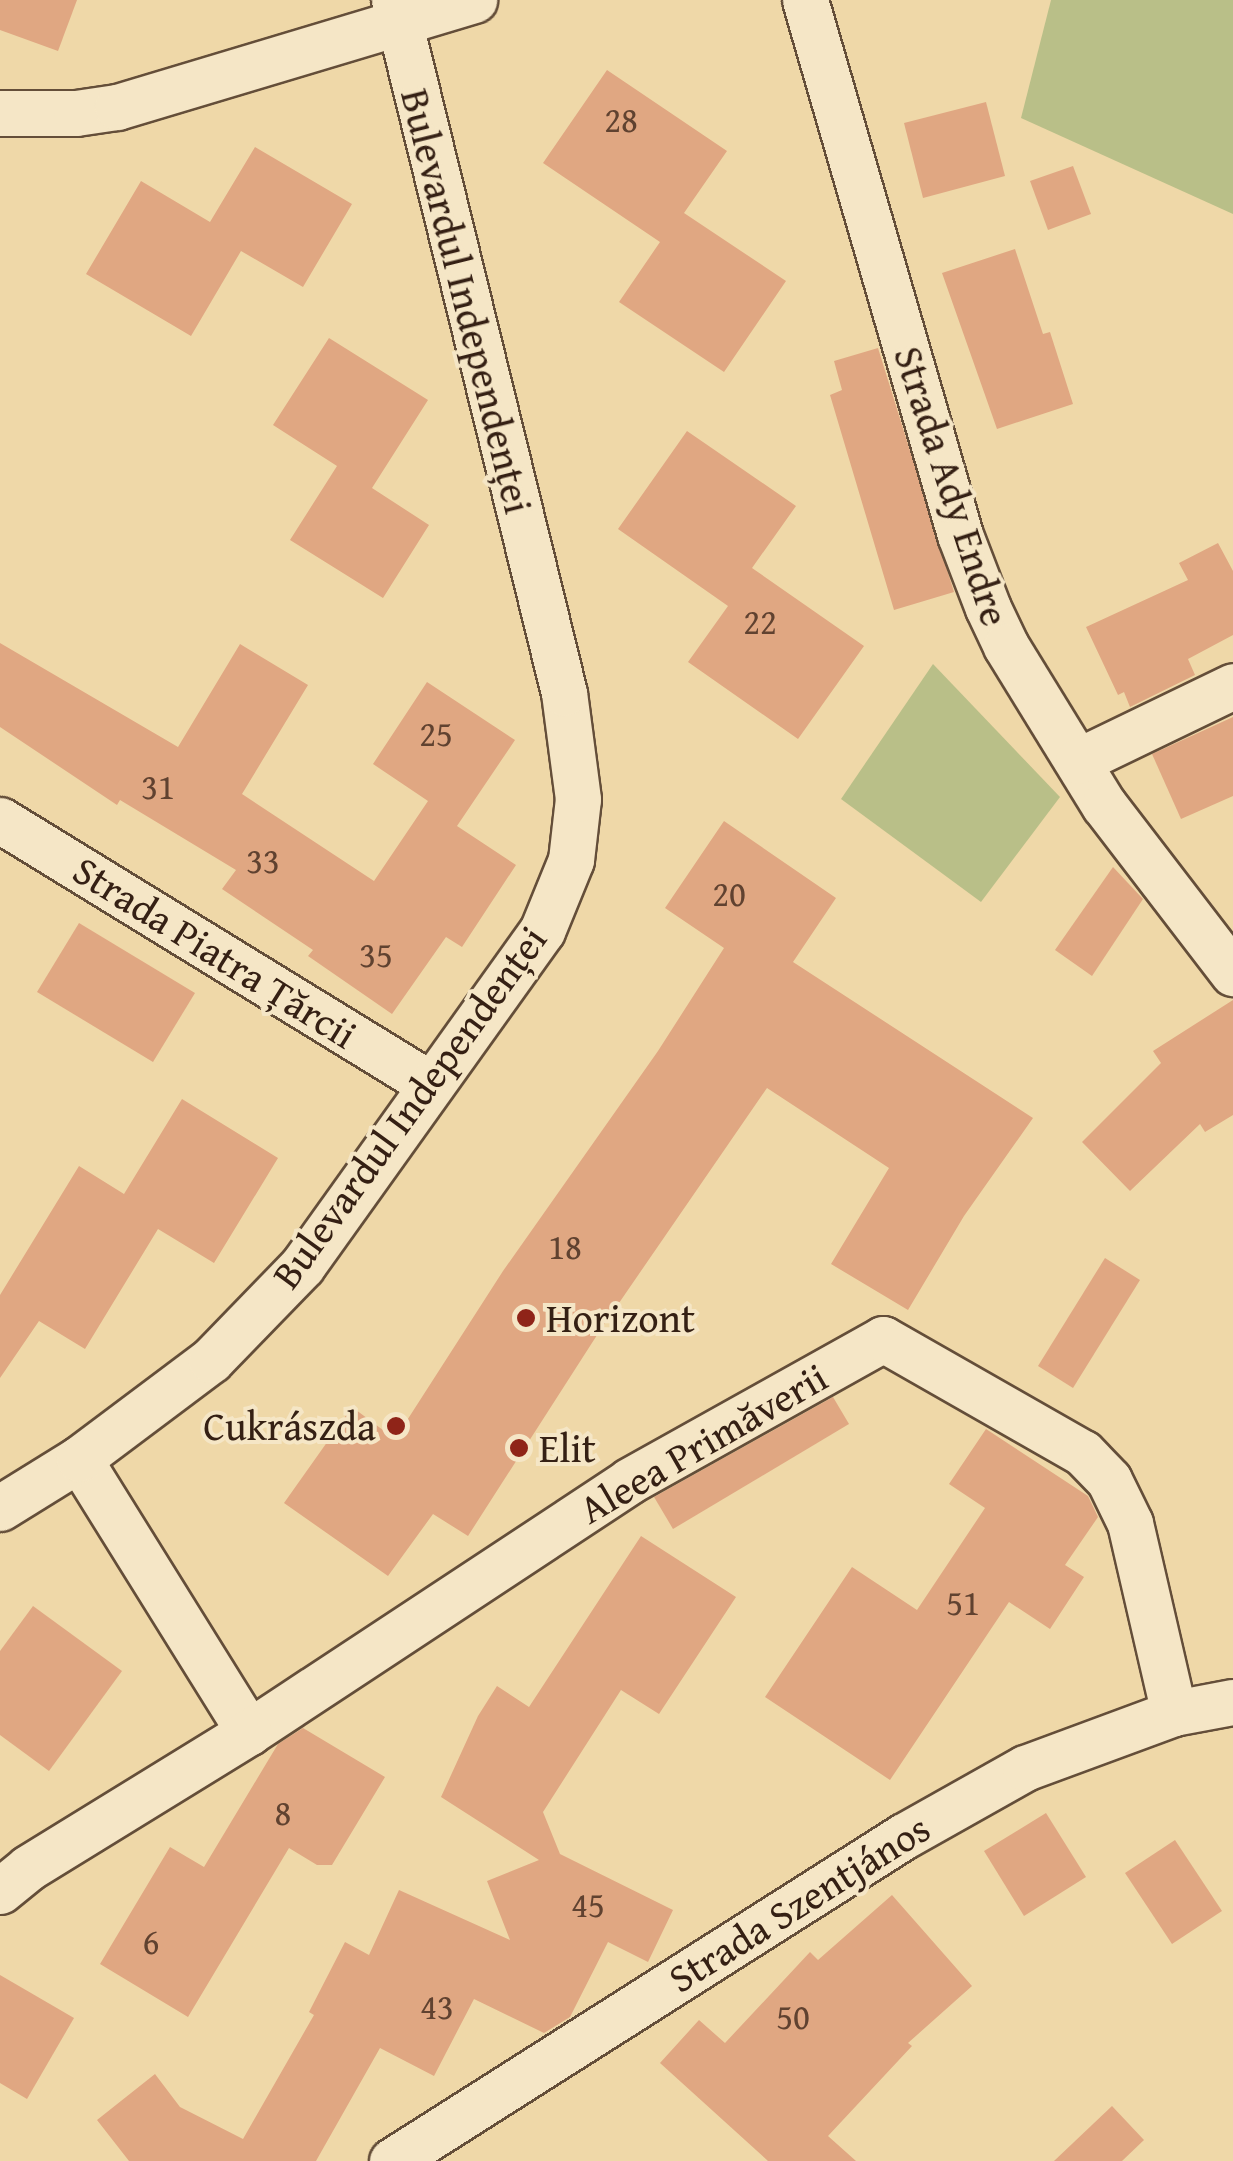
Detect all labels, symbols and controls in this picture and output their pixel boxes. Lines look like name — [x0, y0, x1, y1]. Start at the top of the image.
street label: Bulevardul Independenței — [391, 84, 543, 518]
house number: 28 — [604, 99, 638, 141]
street label: Strada Ady Endre — [884, 340, 1020, 632]
house number: 22 — [743, 601, 777, 643]
house number: 25 — [419, 713, 453, 755]
house number: 31 — [141, 766, 175, 808]
house number: 33 — [246, 840, 280, 882]
street label: Strada Piatra Țărcii — [65, 846, 365, 1058]
house number: 20 — [712, 873, 746, 915]
street label: Bulevardul Independenței — [261, 917, 557, 1297]
house number: 35 — [359, 934, 393, 976]
house number: 18 — [548, 1226, 582, 1268]
place label: Horizont — [546, 1294, 695, 1342]
marker: Horizont — [515, 1307, 537, 1329]
street label: Aleea Primăverii — [571, 1353, 835, 1533]
place label: Cukrászda — [203, 1402, 376, 1450]
marker: Cukrászda — [385, 1415, 407, 1437]
place label: Elit — [539, 1424, 596, 1472]
marker: Elit — [508, 1437, 530, 1459]
house number: 51 — [946, 1582, 980, 1624]
house number: 8 — [275, 1792, 291, 1834]
street label: Strada Szentjános — [660, 1804, 938, 2002]
house number: 45 — [571, 1884, 605, 1926]
house number: 6 — [143, 1921, 159, 1963]
house number: 43 — [420, 1986, 454, 2028]
house number: 50 — [776, 1996, 810, 2038]

